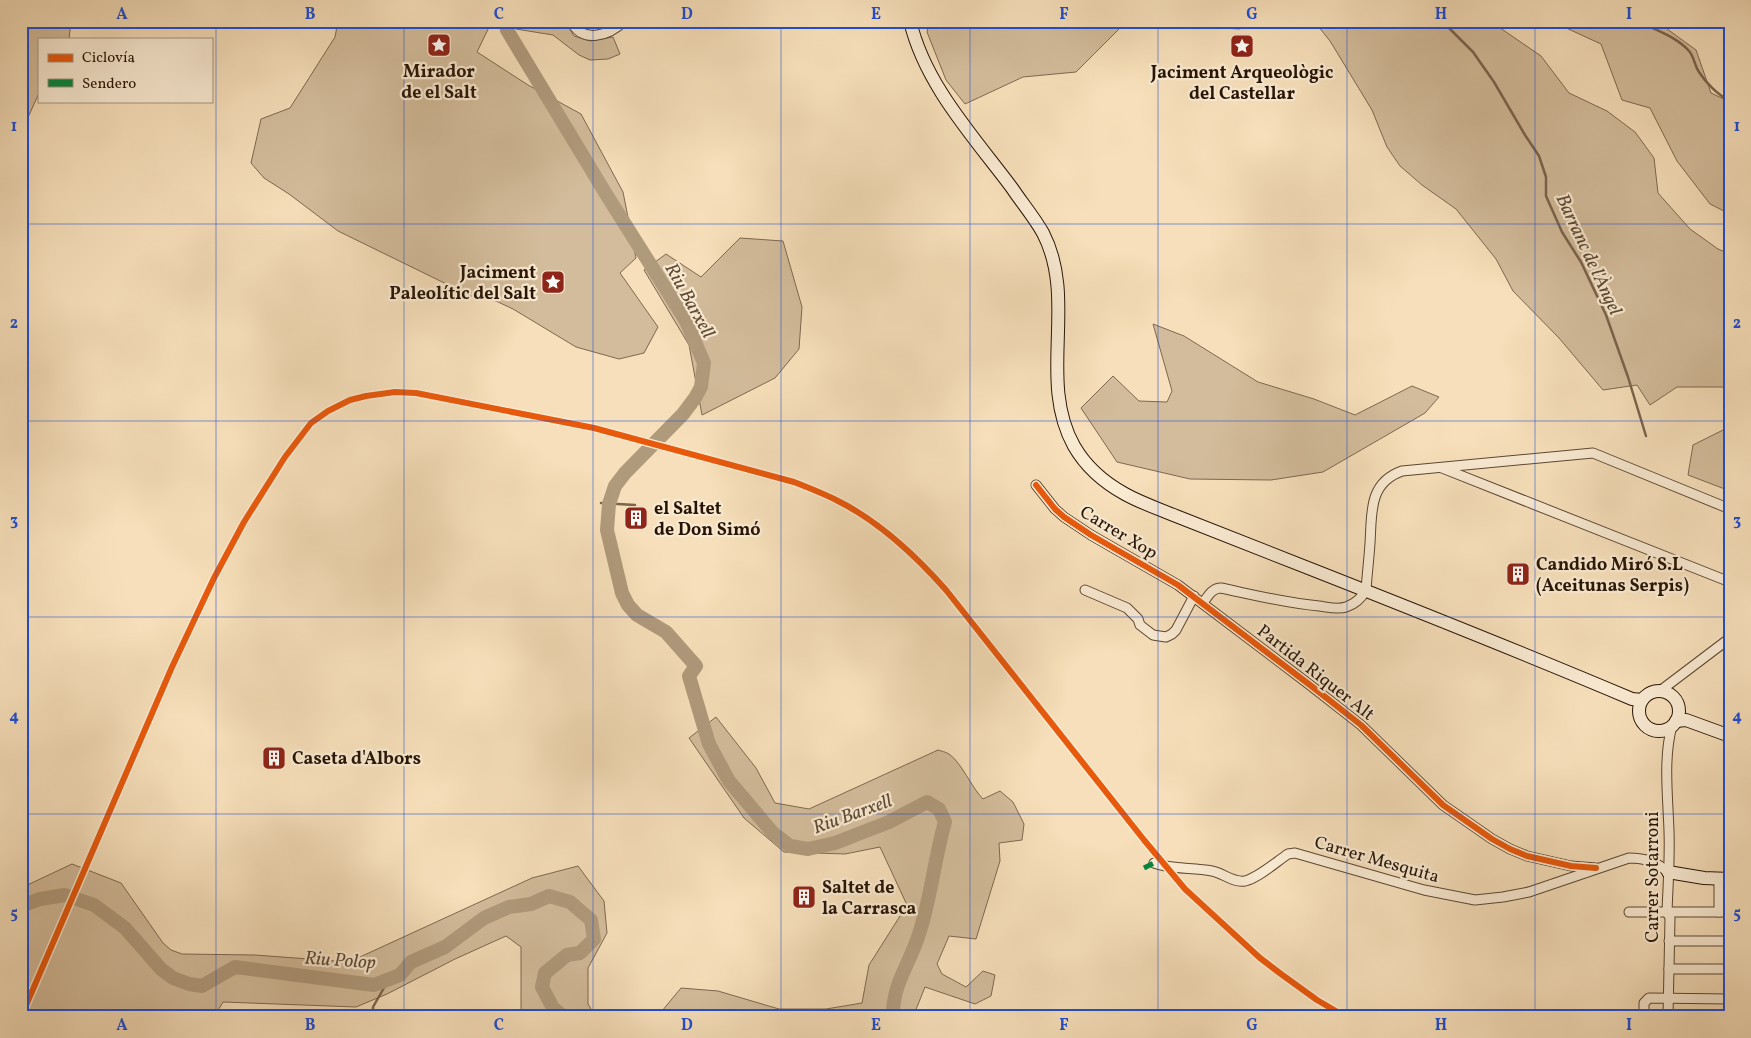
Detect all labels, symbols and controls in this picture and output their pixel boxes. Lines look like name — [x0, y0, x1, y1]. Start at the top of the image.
text: A — [116, 4, 128, 26]
text: B — [305, 4, 316, 26]
text: C — [494, 4, 504, 26]
text: D — [681, 4, 693, 26]
text: E — [871, 4, 881, 26]
text: F — [1059, 4, 1069, 26]
text: G — [1246, 4, 1258, 26]
text: H — [1435, 4, 1447, 26]
text: I — [1626, 4, 1632, 26]
place icon: Mirador de el Salt — [426, 32, 452, 58]
place icon: Jaciment Arqueològic del Castellar — [1229, 33, 1255, 59]
legend — [38, 38, 212, 102]
text: Ciclovía — [82, 48, 135, 69]
place label: Mirador de el Salt — [401, 60, 477, 106]
place label: Jaciment Arqueològic del Castellar — [1150, 61, 1333, 107]
text: Sendero — [82, 74, 136, 95]
text: 1 — [11, 116, 17, 138]
text: 1 — [1734, 116, 1740, 138]
water label: Barranc de l'Àngel — [1549, 190, 1628, 320]
water label: Riu Barxell — [658, 259, 721, 344]
place label: Jaciment Paleolític del Salt — [389, 261, 536, 307]
place icon: Jaciment Paleolític del Salt — [540, 269, 566, 295]
text: 2 — [10, 313, 18, 335]
text: 2 — [1733, 313, 1741, 335]
place label: el Saltet de Don Simó — [654, 497, 760, 543]
street label: Carrer Xop — [1075, 500, 1162, 566]
building icon: el Saltet de Don Simó — [623, 505, 649, 531]
text: 3 — [10, 510, 18, 532]
text: 3 — [1733, 510, 1741, 532]
place label: Candido Miró S.L (Aceitunas Serpis) — [1536, 553, 1689, 599]
building icon: Candido Miró S.L (Aceitunas Serpis) — [1505, 561, 1531, 587]
street label: Partida Riquer Alt — [1251, 619, 1379, 727]
text: 4 — [9, 706, 19, 728]
text: 4 — [1732, 706, 1742, 728]
building icon: Caseta d'Albors — [261, 745, 287, 771]
place label: Caseta d'Albors — [292, 747, 421, 772]
water label: Riu Barxell — [809, 788, 896, 841]
street label: Carrer Sotarroni — [1641, 811, 1666, 943]
street label: Carrer Mesquita — [1311, 831, 1442, 890]
place label: Saltet de la Carrasca — [822, 876, 917, 922]
building icon: Saltet de la Carrasca — [791, 884, 817, 910]
text: 5 — [10, 903, 18, 925]
text: 5 — [1733, 903, 1741, 925]
water label: Riu Polop — [303, 946, 377, 976]
text: A — [116, 1015, 128, 1037]
text: B — [305, 1015, 316, 1037]
text: C — [494, 1015, 504, 1037]
text: D — [681, 1015, 693, 1037]
text: E — [871, 1015, 881, 1037]
text: F — [1059, 1015, 1069, 1037]
text: G — [1246, 1015, 1258, 1037]
text: H — [1435, 1015, 1447, 1037]
text: I — [1626, 1015, 1632, 1037]

